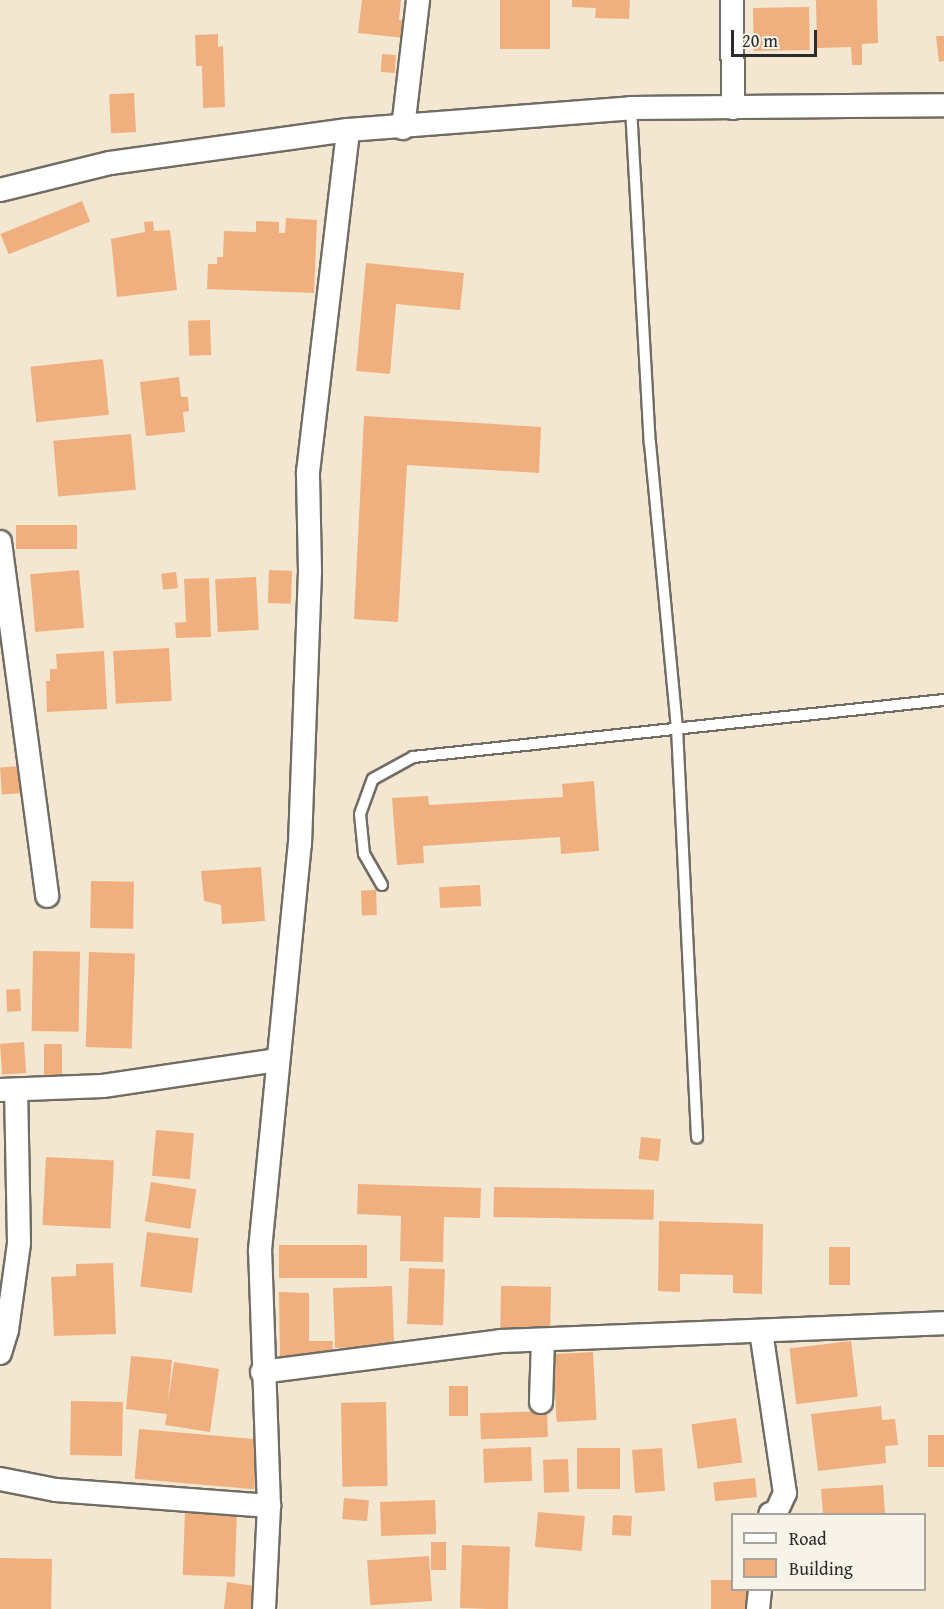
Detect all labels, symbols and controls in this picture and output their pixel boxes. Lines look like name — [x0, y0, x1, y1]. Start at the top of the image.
scale bar — [734, 18, 820, 56]
text: 20 m — [742, 27, 778, 54]
legend — [731, 1513, 926, 1591]
text: Road — [789, 1525, 827, 1552]
text: Building — [789, 1555, 853, 1582]

